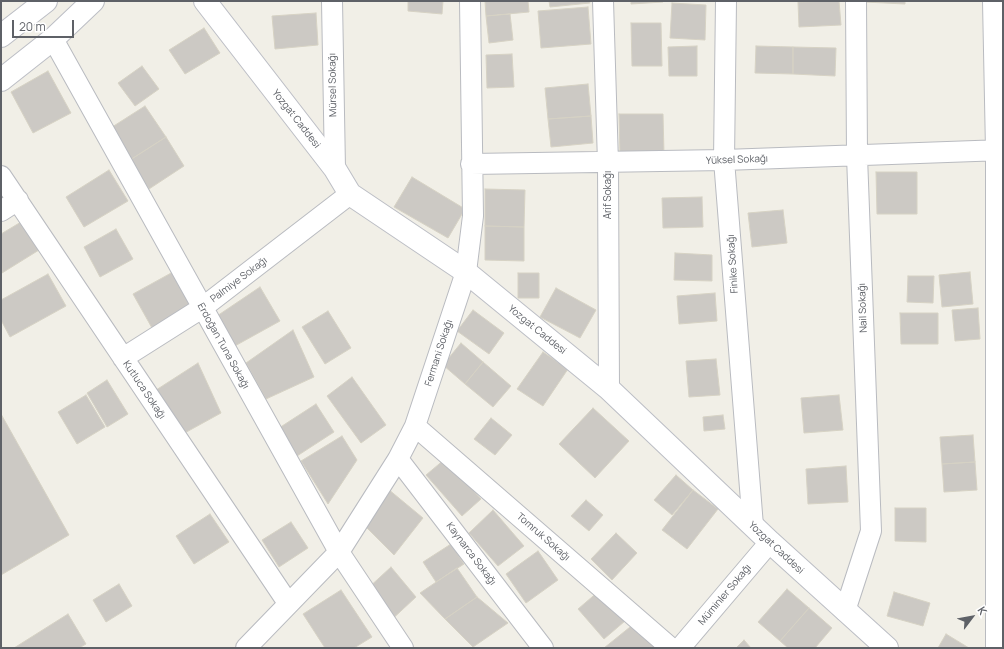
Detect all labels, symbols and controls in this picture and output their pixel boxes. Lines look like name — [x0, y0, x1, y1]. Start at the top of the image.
scale bar — [14, 12, 76, 38]
text: 20 m — [19, 18, 46, 35]
street label: Mürsel Sokağı — [326, 53, 340, 117]
street label: Yozgat Caddesi — [269, 87, 323, 151]
street label: Yüksel Sokağı — [706, 153, 768, 167]
street label: Arif Sokağı — [602, 171, 614, 219]
street label: Finike Sokağı — [725, 234, 741, 294]
street label: Palmiye Sokağı — [208, 255, 270, 305]
street label: Nail Sokağı — [856, 283, 870, 333]
street label: Erdoğan Tuna Sokağı — [194, 301, 252, 391]
street label: Yozgat Caddesi — [506, 303, 568, 357]
street label: Fermani Sokağı — [423, 318, 455, 388]
street label: Kutluca Sokağı — [120, 359, 168, 421]
street label: Tomruk Sokağı — [514, 511, 572, 563]
street label: Yozgat Caddesi — [746, 519, 806, 577]
street label: Kaynarca Sokağı — [444, 520, 498, 588]
street label: Müminler Sokağı — [696, 562, 754, 628]
north arrow — [952, 597, 992, 637]
text: K — [974, 603, 991, 617]

